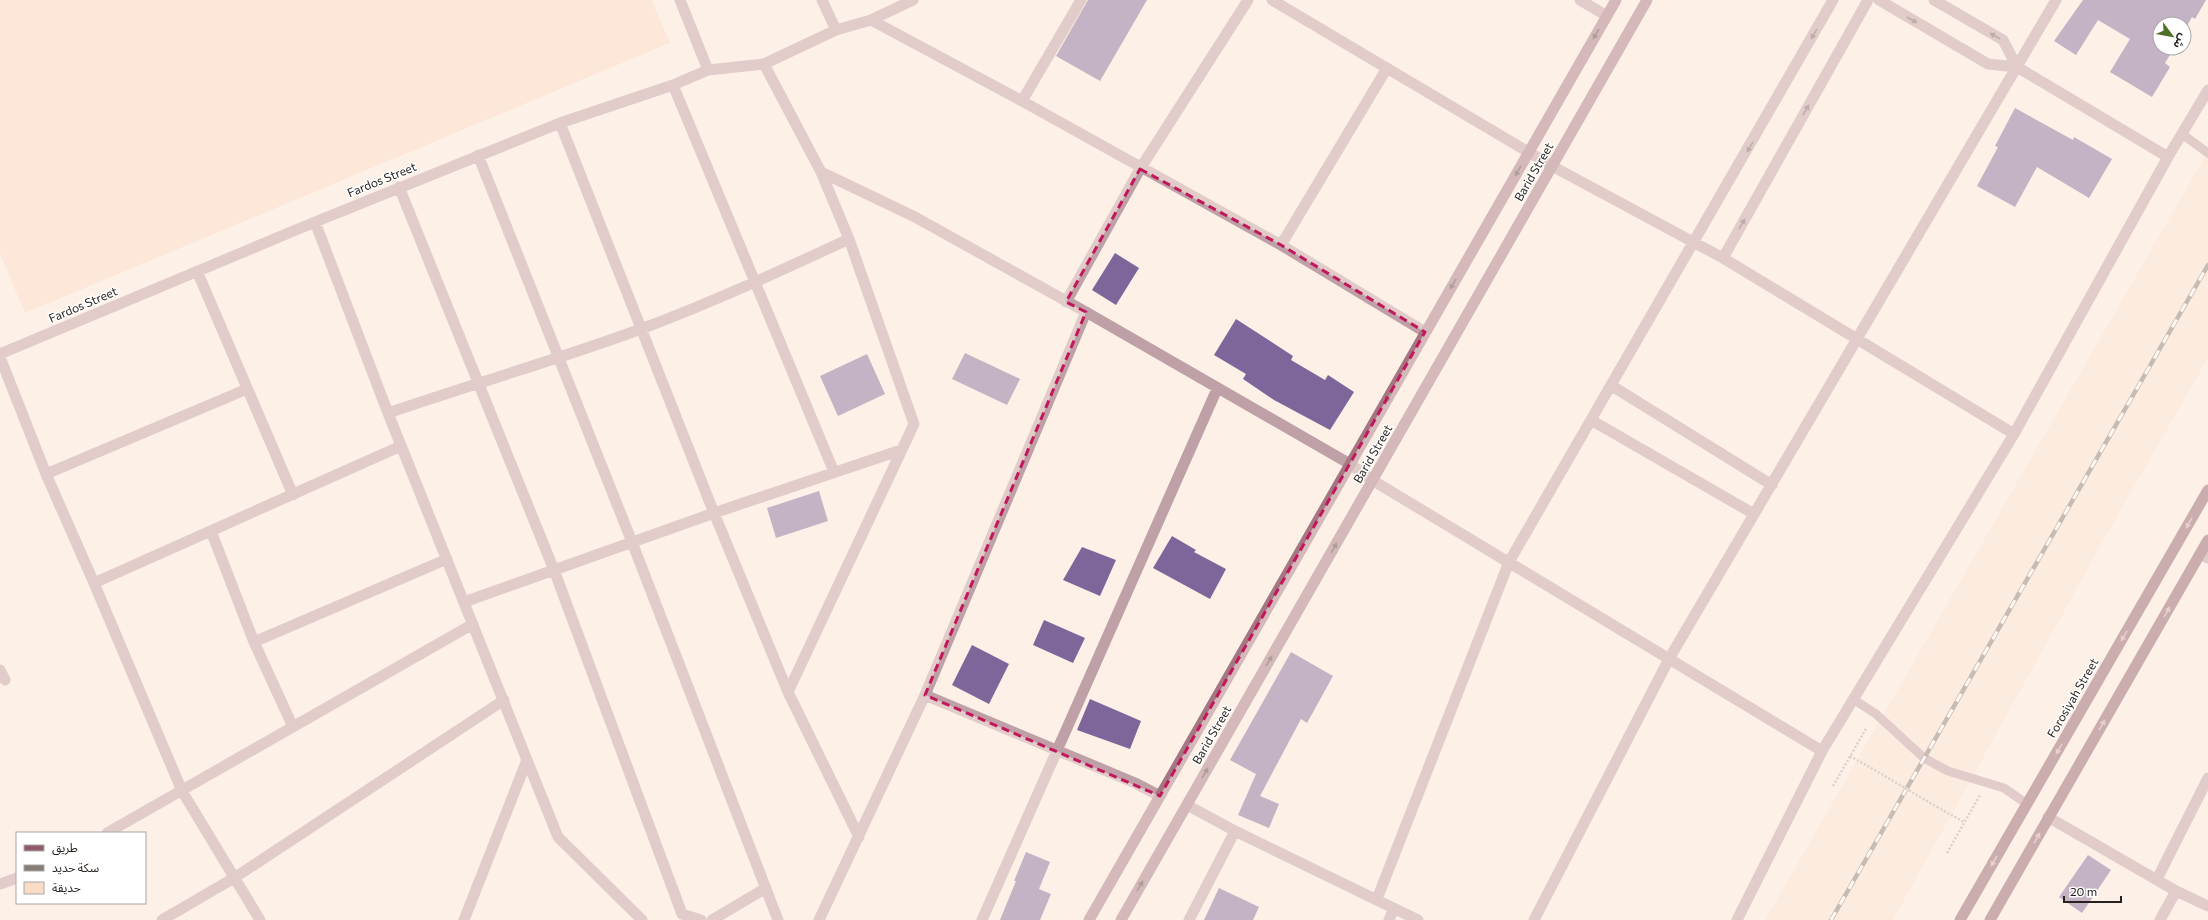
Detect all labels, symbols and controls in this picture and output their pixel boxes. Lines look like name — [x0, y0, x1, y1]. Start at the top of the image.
one-way arrow — [1906, 16, 1918, 23]
north arrow — [2152, 16, 2192, 56]
one-way arrow — [1593, 28, 1600, 40]
one-way arrow — [1810, 28, 1817, 40]
text: ش — [2171, 31, 2190, 51]
one-way arrow — [1989, 32, 2001, 39]
one-way arrow — [1802, 105, 1809, 116]
street label: Barid Street — [1511, 140, 1555, 203]
one-way arrow — [1746, 141, 1753, 153]
street label: Fardos Street — [345, 159, 418, 199]
one-way arrow — [1514, 165, 1521, 177]
one-way arrow — [1738, 218, 1745, 229]
one-way arrow — [1450, 278, 1457, 290]
street label: Fardos Street — [46, 283, 119, 325]
one-way arrow — [1385, 391, 1392, 403]
street label: Barid Street — [1350, 422, 1394, 485]
one-way arrow — [2185, 517, 2192, 529]
one-way arrow — [1330, 542, 1337, 554]
one-way arrow — [2163, 606, 2170, 618]
one-way arrow — [2120, 630, 2127, 642]
one-way arrow — [1266, 655, 1273, 666]
street label: Forosiyah Street — [2044, 655, 2101, 740]
street label: Barid Street — [1189, 703, 1233, 766]
one-way arrow — [2098, 719, 2105, 731]
one-way arrow — [2055, 743, 2062, 755]
one-way arrow — [1201, 767, 1208, 779]
legend — [16, 832, 146, 904]
one-way arrow — [2033, 832, 2040, 843]
text: طريق — [52, 840, 78, 856]
one-way arrow — [1990, 855, 1997, 867]
text: سكة حديد — [52, 860, 99, 875]
scale bar — [2064, 878, 2121, 904]
text: حديقة — [52, 880, 81, 895]
one-way arrow — [1136, 880, 1143, 892]
text: 20 m — [2070, 884, 2097, 898]

